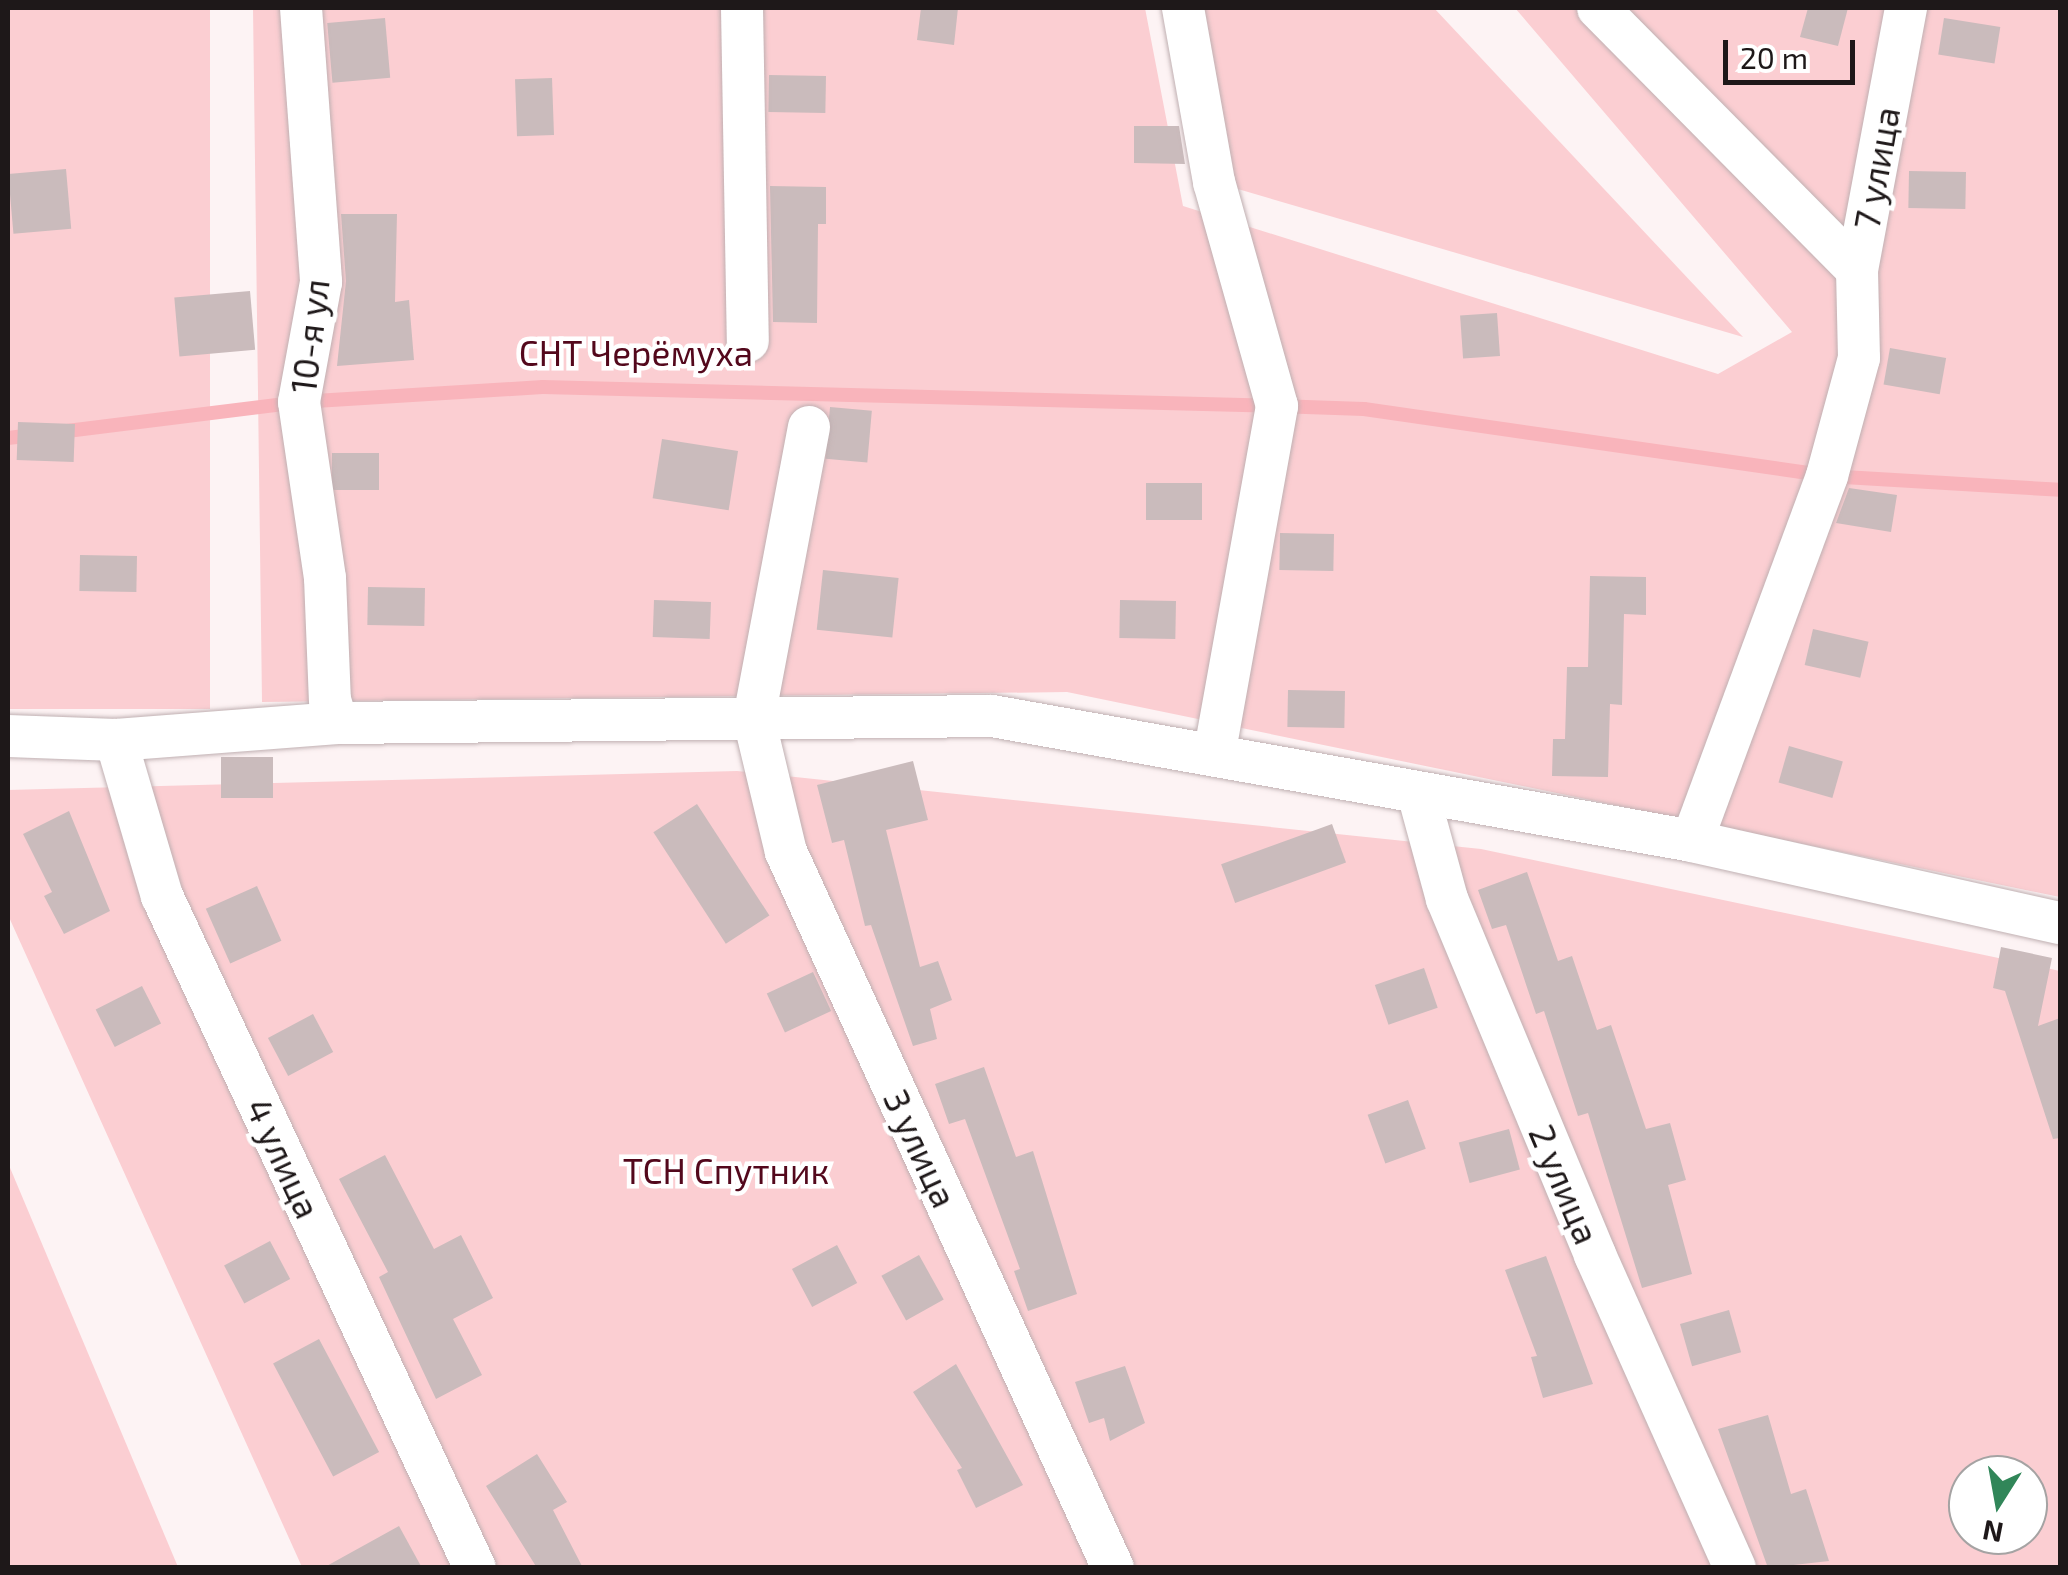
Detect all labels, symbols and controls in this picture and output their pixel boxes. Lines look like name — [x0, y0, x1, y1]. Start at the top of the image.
scale bar — [1728, 20, 1860, 82]
text: 20 m — [1740, 39, 1808, 75]
street label: 7 улица — [1845, 104, 1907, 232]
street label: 10-я ул — [281, 277, 337, 395]
park label: СНТ Черёмуха — [519, 331, 753, 373]
street label: 3 улица — [876, 1082, 966, 1214]
street label: 4 улица — [238, 1092, 330, 1224]
street label: 2 улица — [1521, 1118, 1609, 1250]
park label: ТСН Спутник — [623, 1149, 829, 1191]
north arrow — [1948, 1455, 2048, 1555]
text: N — [1979, 1514, 2006, 1551]

